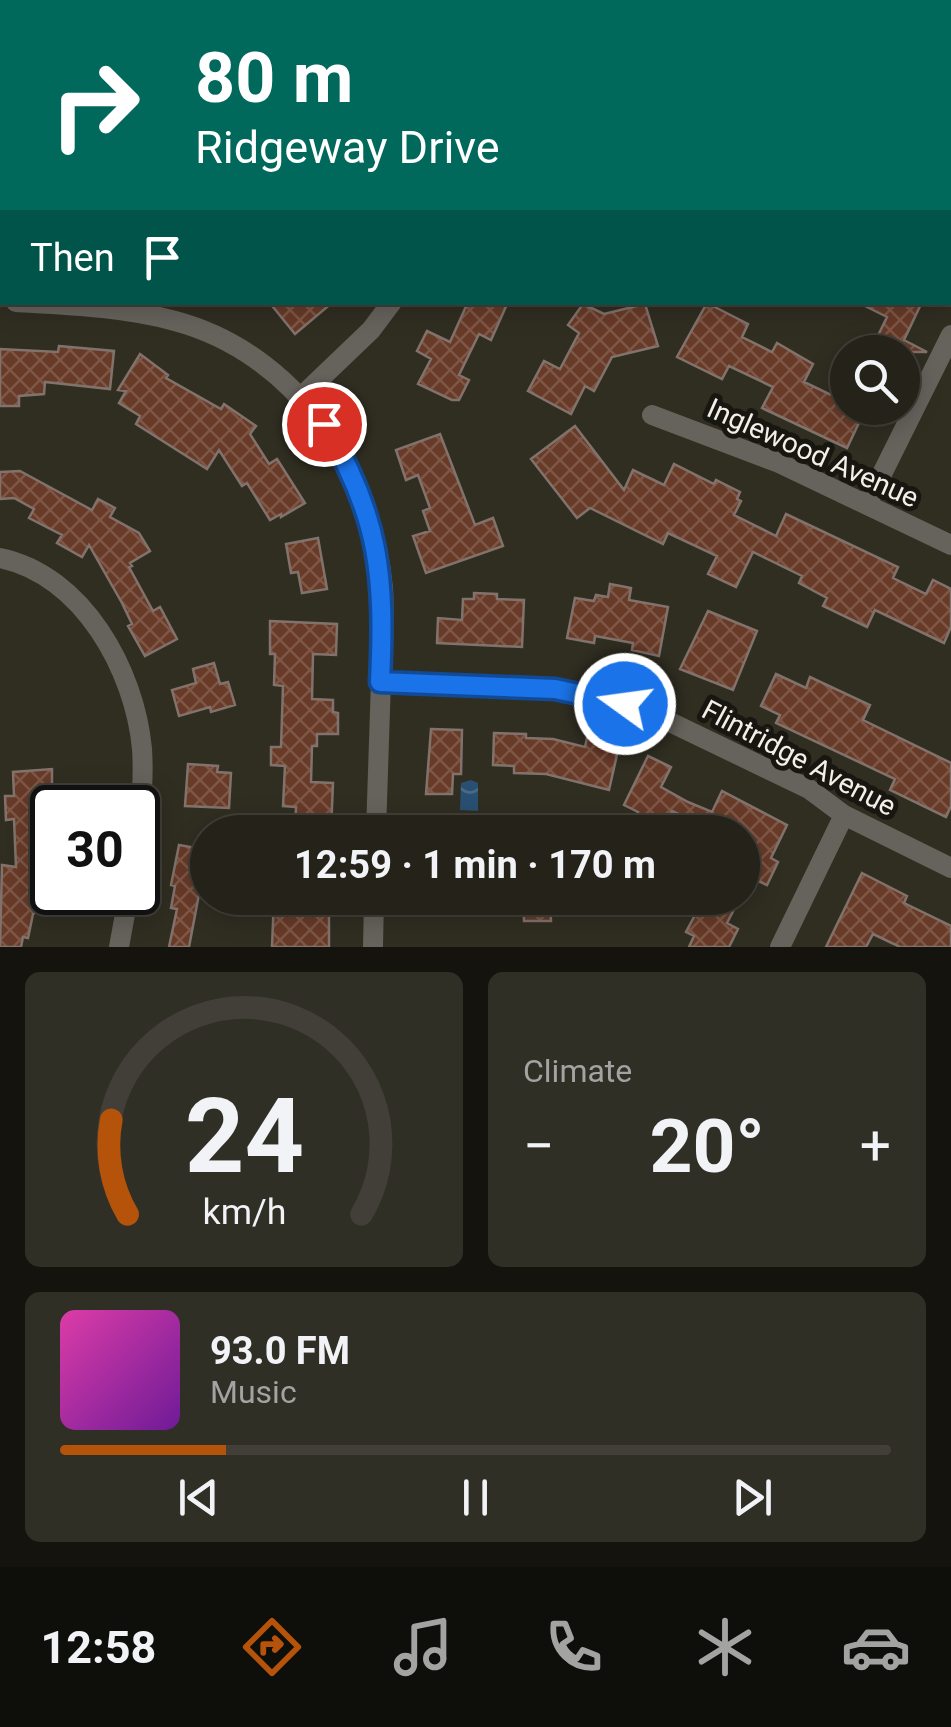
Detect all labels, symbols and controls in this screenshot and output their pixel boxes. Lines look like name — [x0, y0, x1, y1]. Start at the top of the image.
text: 80 m — [195, 37, 353, 119]
icon: right — [30, 40, 160, 170]
text: Ridgeway Drive — [195, 121, 500, 174]
icon: arrive — [135, 230, 190, 285]
text: Then — [30, 236, 115, 280]
map controls — [830, 335, 920, 425]
button: search — [830, 335, 920, 425]
pin — [282, 382, 367, 467]
street label: Inglewood Avenue — [702, 392, 924, 514]
icon: arrive — [297, 397, 352, 452]
position arrow — [573, 652, 677, 756]
street label: Flintridge Avenue — [696, 693, 902, 823]
speed limit sign: 30 — [30, 785, 160, 915]
text: 12:59 · 1 min · 170 m — [294, 843, 656, 887]
text: Climate — [523, 1052, 632, 1090]
text: 24 — [184, 1076, 304, 1197]
text: 20° — [649, 1102, 765, 1190]
text: − — [523, 1114, 554, 1178]
text: + — [860, 1114, 891, 1178]
text: km/h — [202, 1191, 286, 1233]
text: 93.0 FM — [210, 1329, 350, 1373]
text: Music — [210, 1373, 297, 1411]
icon: previous — [171, 1470, 226, 1525]
icon: pause — [448, 1470, 503, 1525]
icon: next — [725, 1470, 780, 1525]
icon: directions — [237, 1612, 307, 1682]
icon: music — [388, 1612, 458, 1682]
icon: phone — [539, 1612, 609, 1682]
icon: climate — [690, 1612, 760, 1682]
icon: car — [841, 1612, 911, 1682]
text: 12:58 — [40, 1621, 156, 1674]

